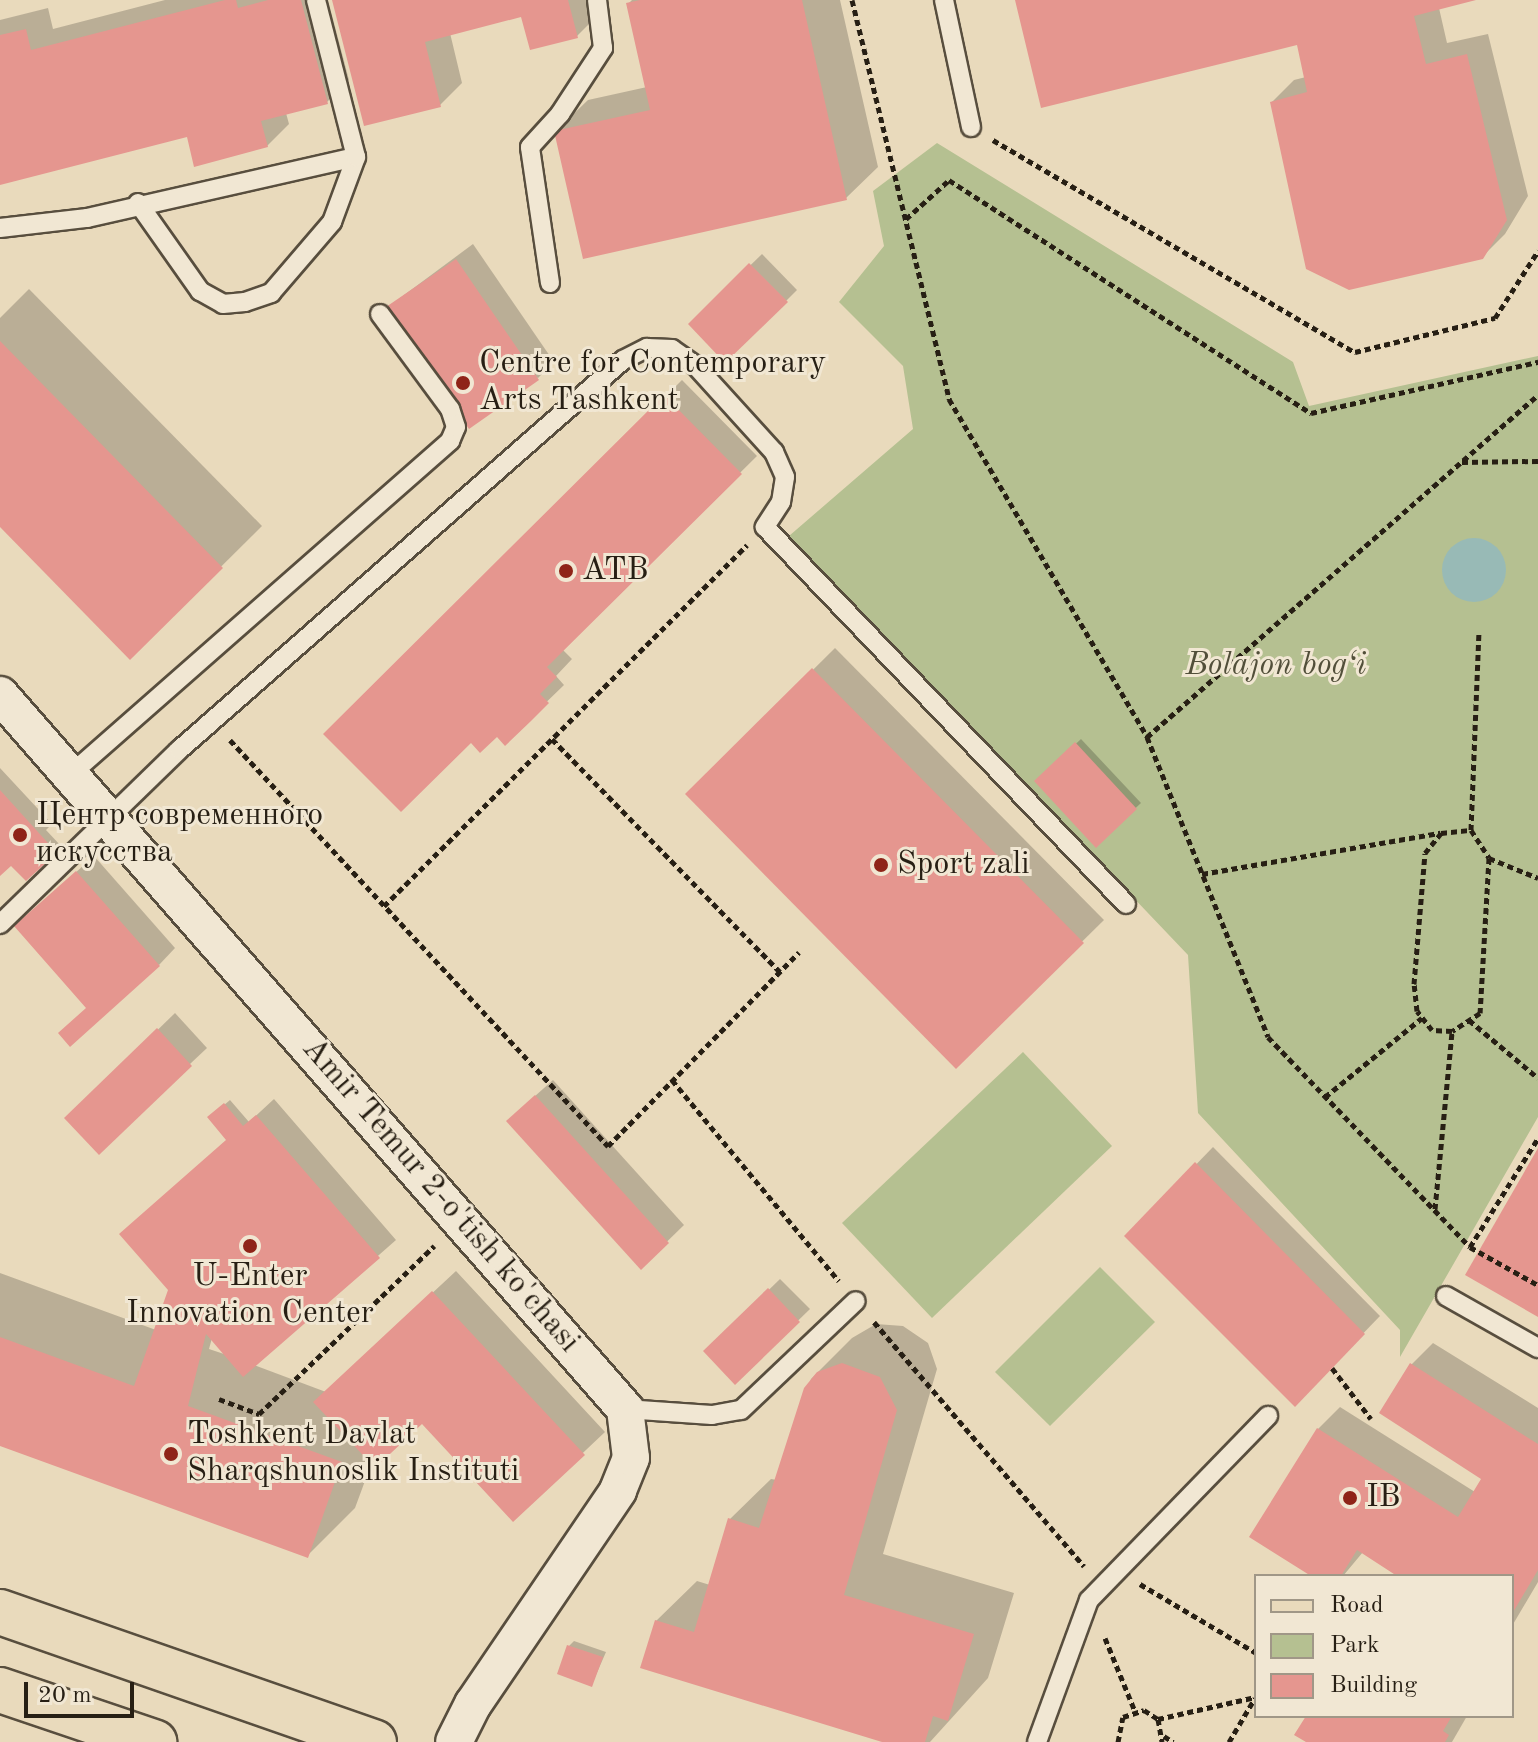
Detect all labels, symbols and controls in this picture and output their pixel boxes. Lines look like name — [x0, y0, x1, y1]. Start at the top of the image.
place label: Centre for Contemporary Arts Tashkent — [479, 346, 826, 421]
marker: Centre for Contemporary Arts Tashkent — [454, 374, 472, 392]
place label: ATB — [582, 552, 649, 590]
marker: ATB — [557, 562, 575, 580]
park label: Bolajon bog‘i — [1186, 647, 1366, 685]
place label: Центр современного искусства — [36, 798, 323, 873]
marker: Центр современного искусства — [11, 826, 29, 844]
place label: Sport zali — [897, 846, 1030, 884]
marker: Sport zali — [872, 856, 890, 874]
street label: Amir Temur 2-o'tish ko'chasi — [293, 1031, 587, 1361]
marker: U-Enter Innovation Center — [241, 1237, 259, 1255]
place label: U-Enter Innovation Center — [126, 1259, 374, 1334]
place label: Toshkent Davlat Sharqshunoslik Instituti — [187, 1417, 519, 1492]
marker: Toshkent Davlat Sharqshunoslik Instituti — [162, 1445, 180, 1463]
place label: IB — [1366, 1479, 1401, 1517]
marker: IB — [1341, 1489, 1359, 1507]
legend — [1254, 1574, 1514, 1718]
text: Road — [1330, 1594, 1383, 1618]
text: Park — [1330, 1634, 1379, 1658]
scale bar — [28, 1666, 138, 1716]
text: Building — [1330, 1674, 1417, 1698]
text: 20 m — [38, 1684, 92, 1708]

